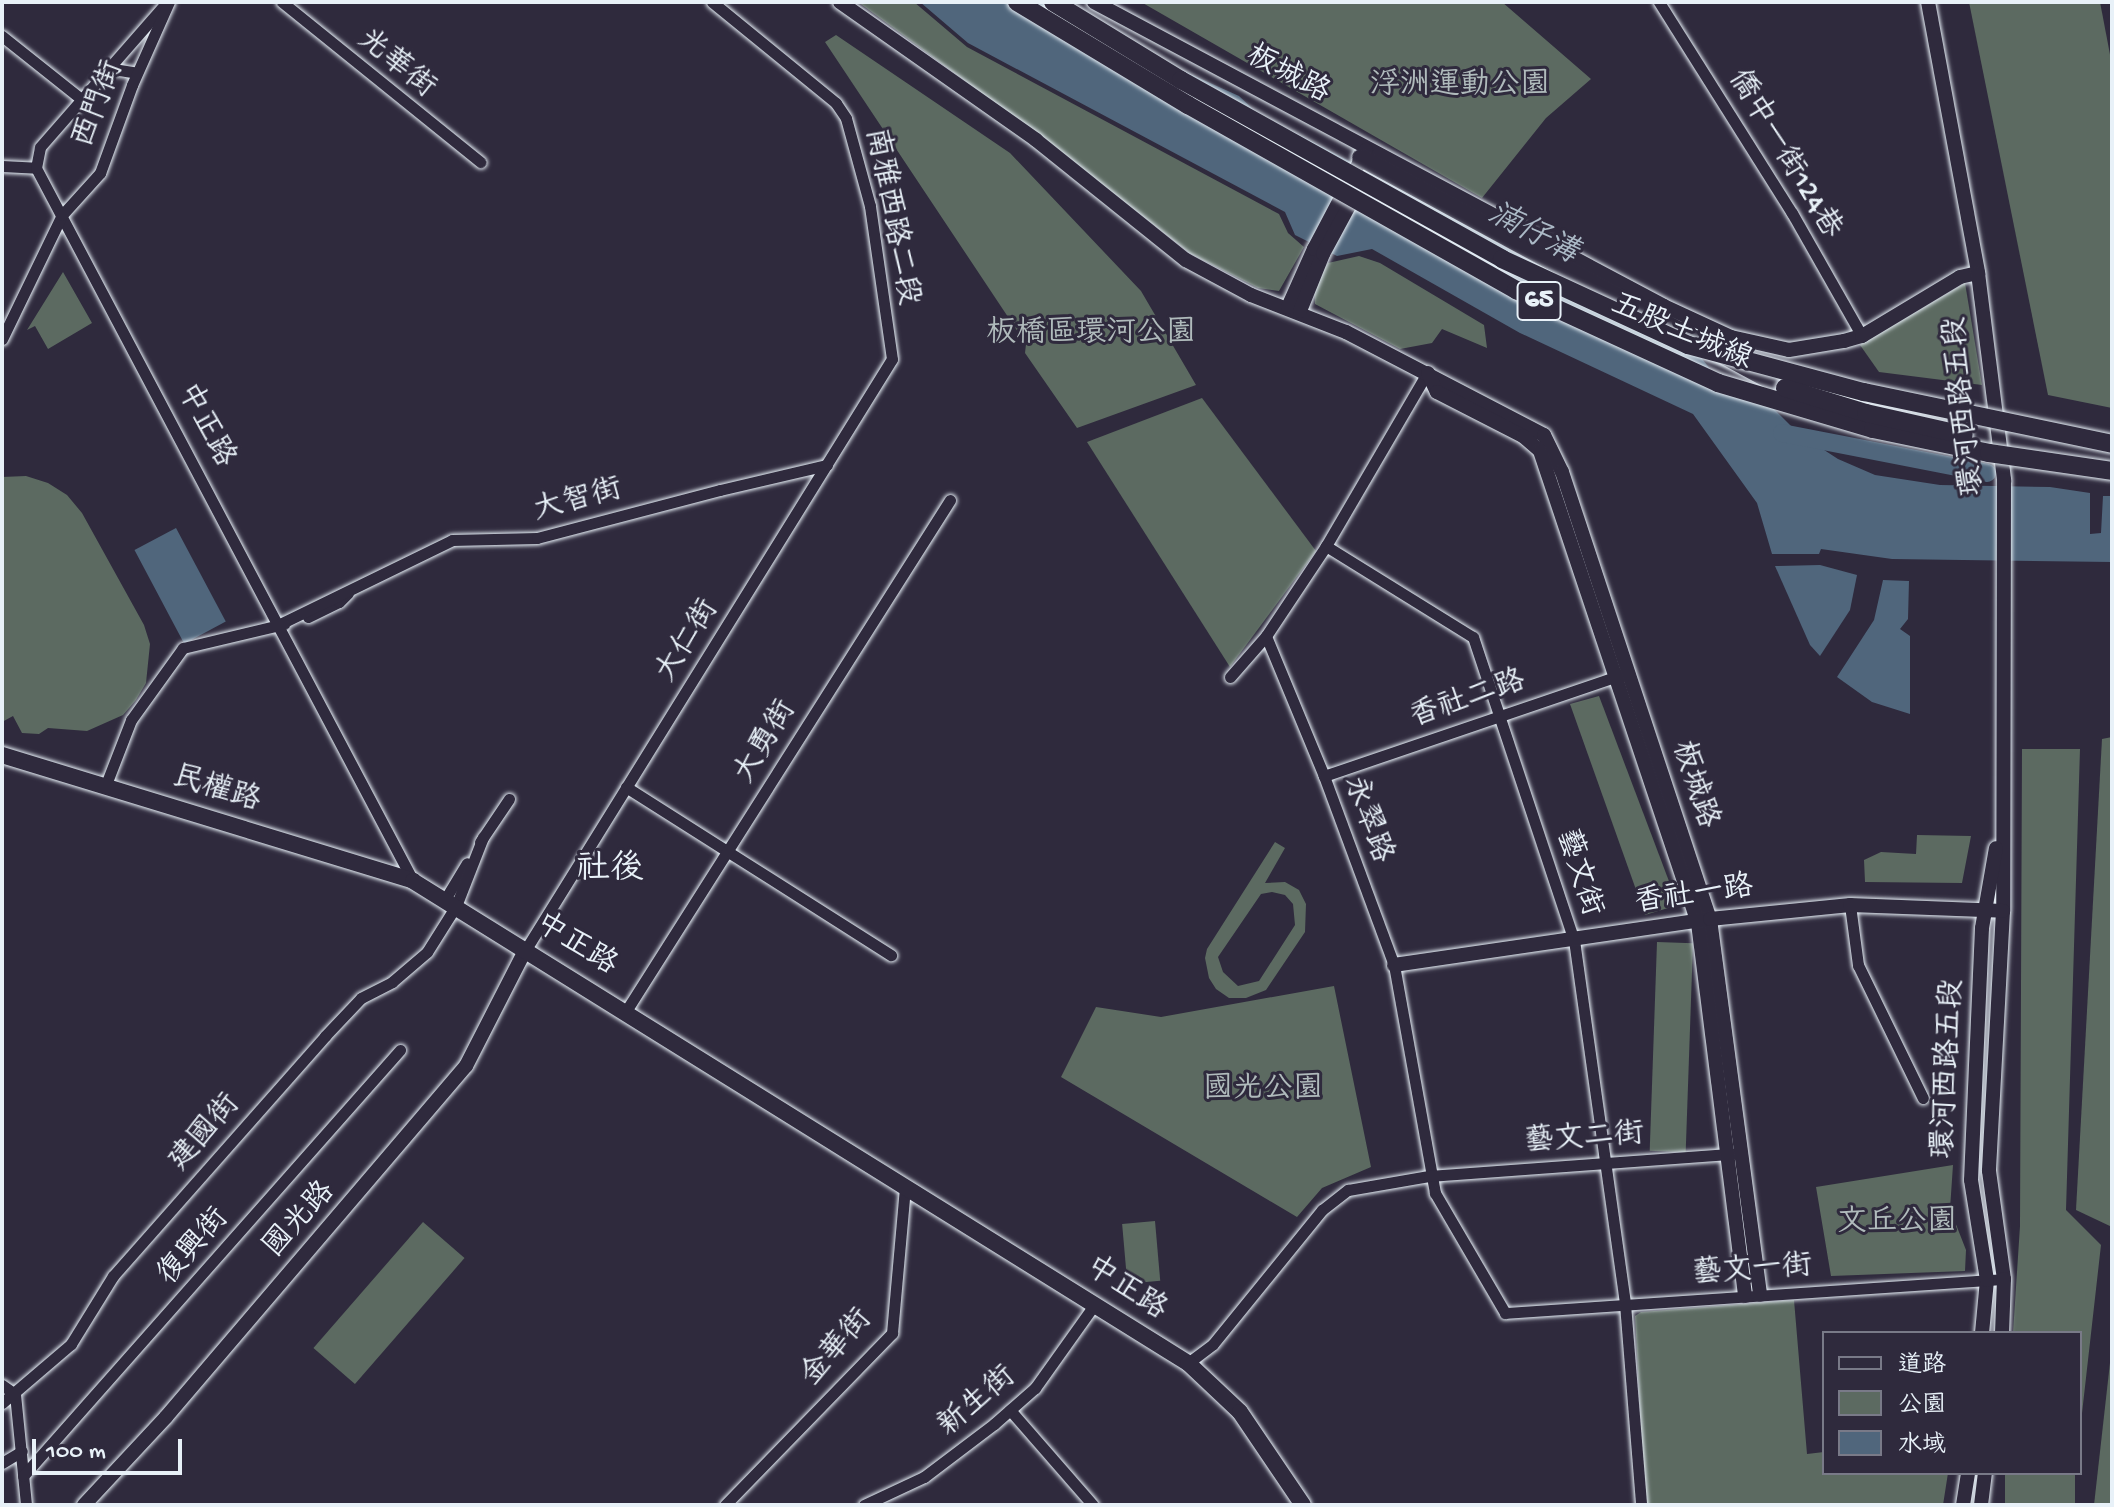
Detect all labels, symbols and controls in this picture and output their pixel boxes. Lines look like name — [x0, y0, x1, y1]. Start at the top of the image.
street label: 光華街 — [349, 23, 441, 107]
street label: 板城路 — [1239, 39, 1335, 113]
street label: 西門街 — [67, 57, 133, 153]
street label: 僑中一街124巷 — [1718, 64, 1848, 246]
park label: 浮洲運動公園 — [1370, 69, 1550, 105]
street label: 南雅西路二段 — [855, 125, 925, 309]
water label: 湳仔溝 — [1481, 196, 1583, 274]
road number: 65 — [1515, 277, 1563, 325]
street label: 五股土城線 — [1605, 288, 1757, 380]
street label: 環河西路五段 — [1939, 315, 1993, 497]
park label: 板橋區環河公園 — [986, 317, 1196, 353]
street label: 中正路 — [167, 378, 241, 474]
street label: 大智街 — [530, 473, 626, 531]
street label: 大仁街 — [650, 594, 728, 690]
street label: 香社二路 — [1405, 664, 1531, 738]
street label: 大勇街 — [728, 695, 806, 791]
street label: 板城路 — [1662, 737, 1724, 833]
street label: 民權路 — [168, 761, 264, 821]
street label: 永翠路 — [1334, 772, 1398, 868]
street label: 藝文街 — [1546, 825, 1608, 921]
district label: 社後 — [576, 852, 644, 892]
street label: 香社一路 — [1632, 871, 1756, 923]
street label: 中正路 — [527, 907, 623, 985]
street label: 環河西路五段 — [1927, 978, 1973, 1160]
park label: 國光公園 — [1203, 1073, 1323, 1109]
street label: 建國街 — [163, 1088, 249, 1180]
street label: 藝文二街 — [1523, 1118, 1645, 1162]
street label: 國光路 — [258, 1176, 344, 1266]
street label: 復興街 — [152, 1202, 238, 1294]
park label: 文丘公園 — [1837, 1206, 1957, 1242]
street label: 中正路 — [1077, 1250, 1173, 1330]
street label: 藝文一街 — [1691, 1250, 1813, 1294]
street label: 金華街 — [795, 1303, 881, 1395]
legend — [1822, 1331, 2082, 1475]
text: 道路 — [1898, 1352, 1946, 1381]
street label: 新生街 — [932, 1360, 1024, 1446]
text: 公園 — [1898, 1392, 1946, 1421]
scale bar — [36, 1423, 186, 1473]
text: 水域 — [1898, 1432, 1946, 1461]
text: 100 m — [46, 1438, 106, 1467]

